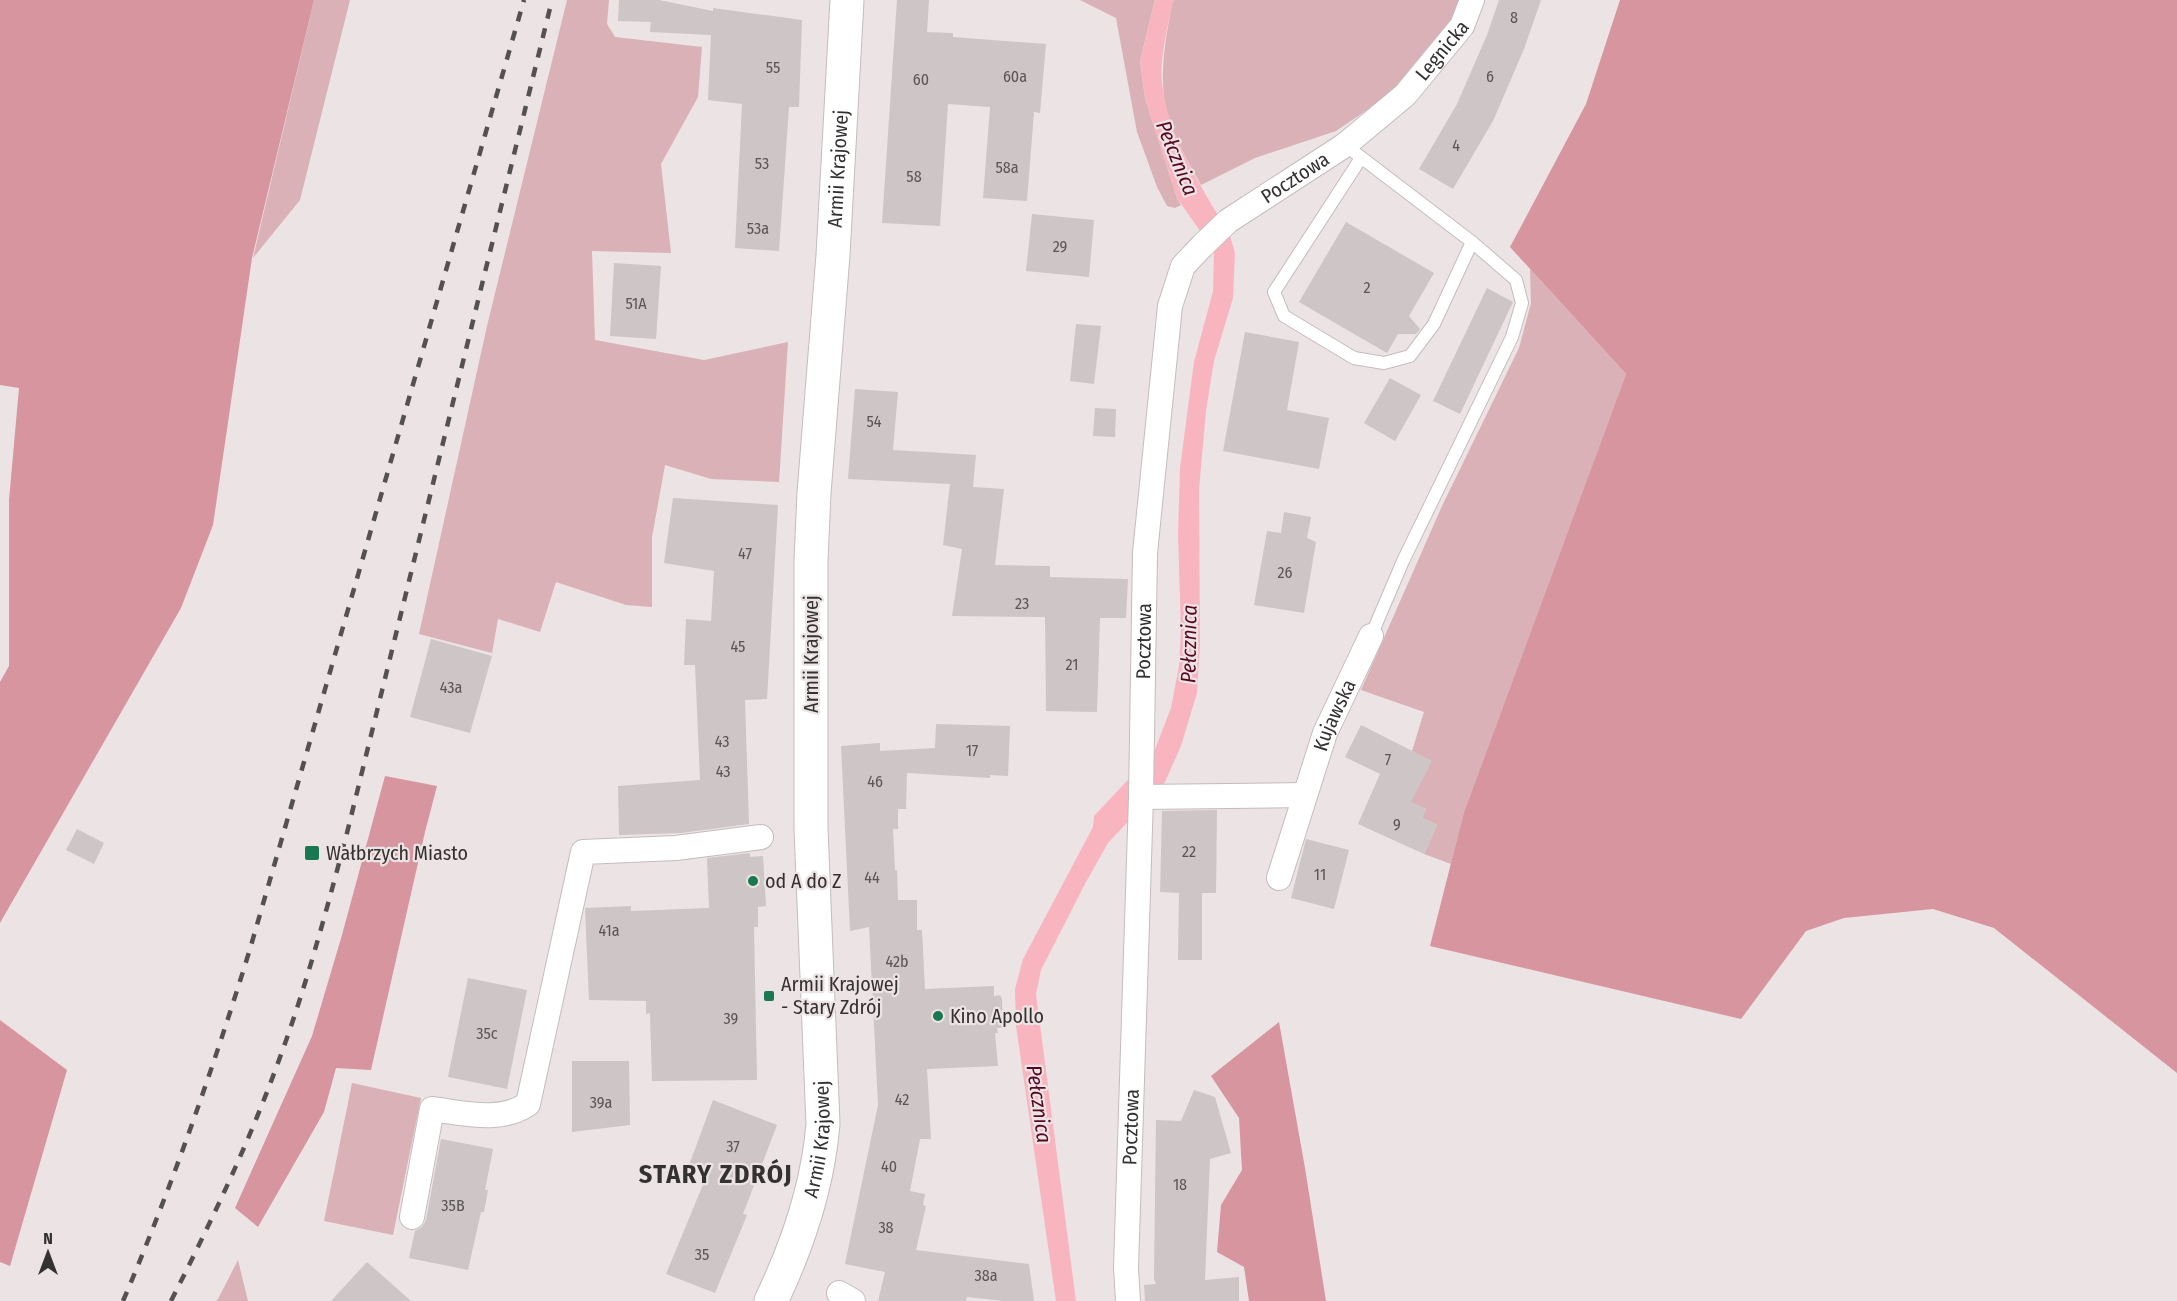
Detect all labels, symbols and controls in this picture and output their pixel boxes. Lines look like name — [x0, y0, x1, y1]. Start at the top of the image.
house number: 8 — [1510, 8, 1518, 27]
street label: Legnicka — [1410, 15, 1474, 85]
house number: 55 — [766, 58, 780, 77]
house number: 60a — [1003, 67, 1027, 86]
house number: 6 — [1486, 67, 1494, 86]
house number: 60 — [913, 70, 929, 89]
street label: Armii Krajowej — [823, 109, 853, 228]
water label: Pełcznica — [1150, 117, 1204, 199]
house number: 4 — [1452, 136, 1460, 155]
street label: Pocztowa — [1256, 147, 1333, 208]
house number: 53 — [755, 154, 769, 173]
house number: 58a — [995, 158, 1019, 177]
house number: 58 — [906, 167, 922, 186]
house number: 53a — [747, 219, 769, 238]
house number: 29 — [1053, 237, 1068, 256]
house number: 2 — [1363, 278, 1371, 297]
house number: 51A — [625, 294, 647, 313]
house number: 54 — [866, 412, 882, 431]
house number: 47 — [738, 544, 752, 563]
house number: 26 — [1278, 563, 1293, 582]
house number: 23 — [1015, 594, 1029, 613]
street label: Armii Krajowej — [799, 595, 823, 713]
street label: Pocztowa — [1131, 603, 1156, 680]
water label: Pełcznica — [1175, 605, 1203, 683]
house number: 45 — [731, 637, 745, 656]
house number: 21 — [1066, 655, 1078, 674]
street label: Kujawska — [1308, 676, 1361, 754]
house number: 43a — [440, 678, 462, 697]
house number: 43 — [715, 732, 729, 751]
house number: 17 — [966, 741, 979, 760]
house number: 7 — [1385, 750, 1392, 769]
house number: 43 — [716, 762, 730, 781]
house number: 46 — [867, 772, 883, 791]
house number: 9 — [1393, 815, 1401, 834]
place label: Wałbrzych Miasto — [326, 841, 468, 865]
house number: 22 — [1182, 842, 1196, 861]
marker: Wałbrzych Miasto — [303, 844, 321, 862]
house number: 11 — [1314, 865, 1326, 884]
house number: 44 — [864, 868, 880, 887]
place label: od A do Z — [765, 869, 842, 893]
marker: od A do Z — [746, 874, 760, 888]
house number: 41a — [599, 921, 620, 940]
house number: 42b — [885, 952, 909, 971]
place label: Armii Krajowej - Stary Zdrój — [781, 972, 899, 1019]
marker: Armii Krajowej - Stary Zdrój — [762, 989, 776, 1003]
place label: Kino Apollo — [950, 1004, 1044, 1028]
house number: 39 — [724, 1009, 739, 1028]
marker: Kino Apollo — [931, 1009, 945, 1023]
house number: 35c — [476, 1024, 498, 1043]
water label: Pełcznica — [1021, 1063, 1057, 1145]
street label: Armii Krajowej — [798, 1080, 835, 1200]
street label: Pocztowa — [1117, 1089, 1144, 1166]
house number: 42 — [895, 1090, 909, 1109]
house number: 39a — [590, 1093, 612, 1112]
house number: 37 — [726, 1137, 740, 1156]
house number: 40 — [881, 1157, 897, 1176]
district label: STARY ZDRÓJ — [639, 1158, 793, 1190]
house number: 18 — [1173, 1175, 1187, 1194]
house number: 35B — [441, 1196, 465, 1215]
house number: 38 — [878, 1218, 894, 1237]
north arrow — [18, 1223, 78, 1283]
text: N — [43, 1229, 53, 1248]
house number: 35 — [695, 1245, 709, 1264]
house number: 38a — [974, 1266, 998, 1285]

